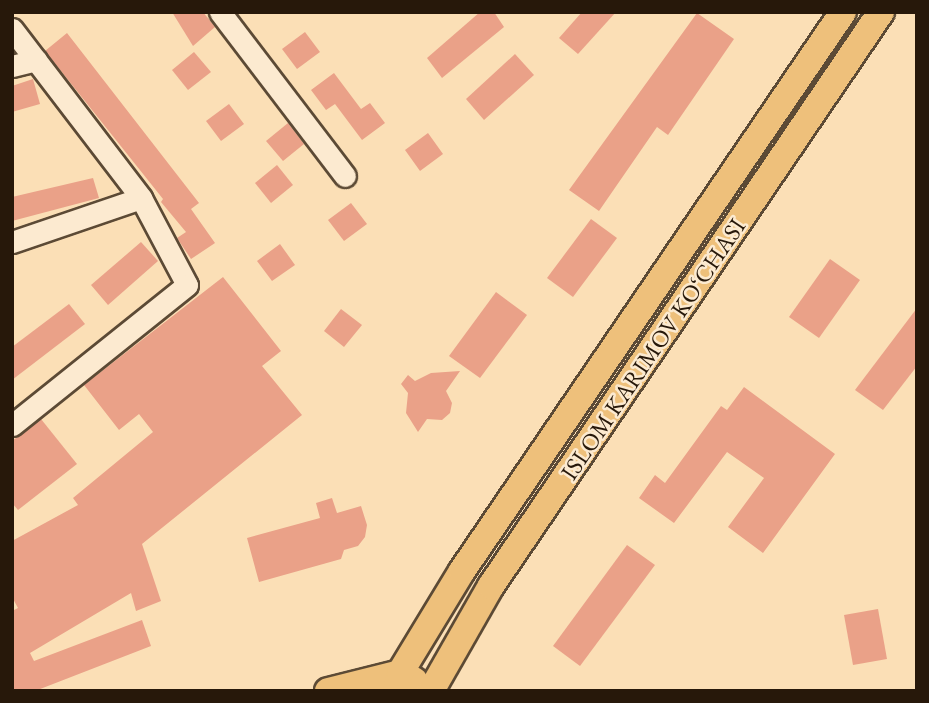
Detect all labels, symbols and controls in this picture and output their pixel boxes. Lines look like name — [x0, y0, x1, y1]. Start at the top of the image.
street label: ISLOM KARIMOV KO‘CHASI — [555, 213, 751, 485]

